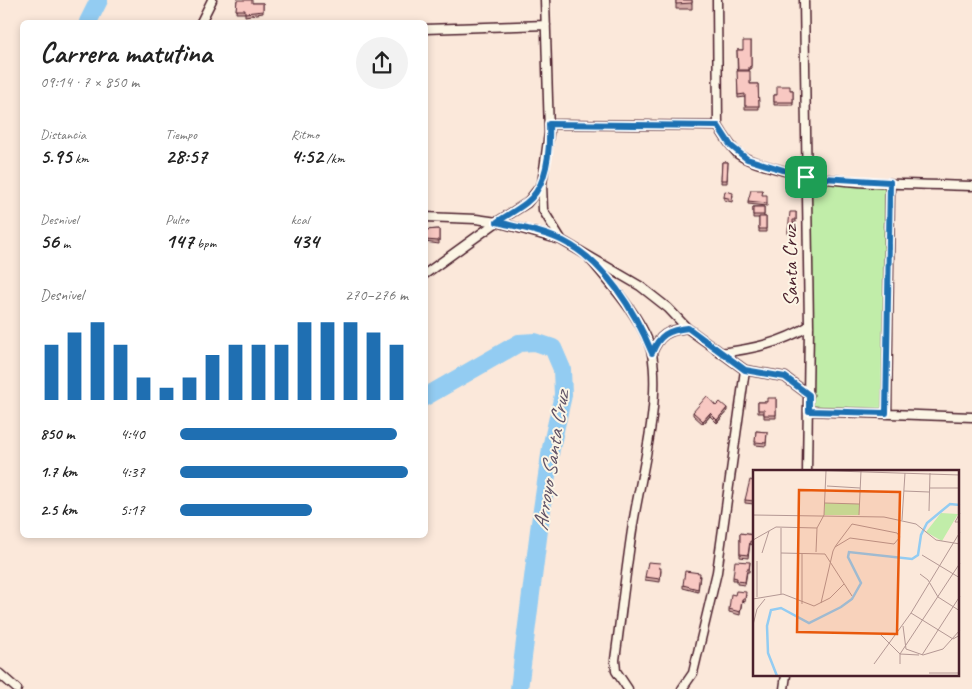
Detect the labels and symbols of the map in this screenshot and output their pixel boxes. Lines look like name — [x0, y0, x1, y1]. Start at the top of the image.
pin — [785, 156, 827, 198]
street label: Santa Cruz — [776, 223, 804, 307]
water label: Arroyo Santa Cruz — [526, 387, 576, 533]
inset map — [753, 470, 960, 676]

